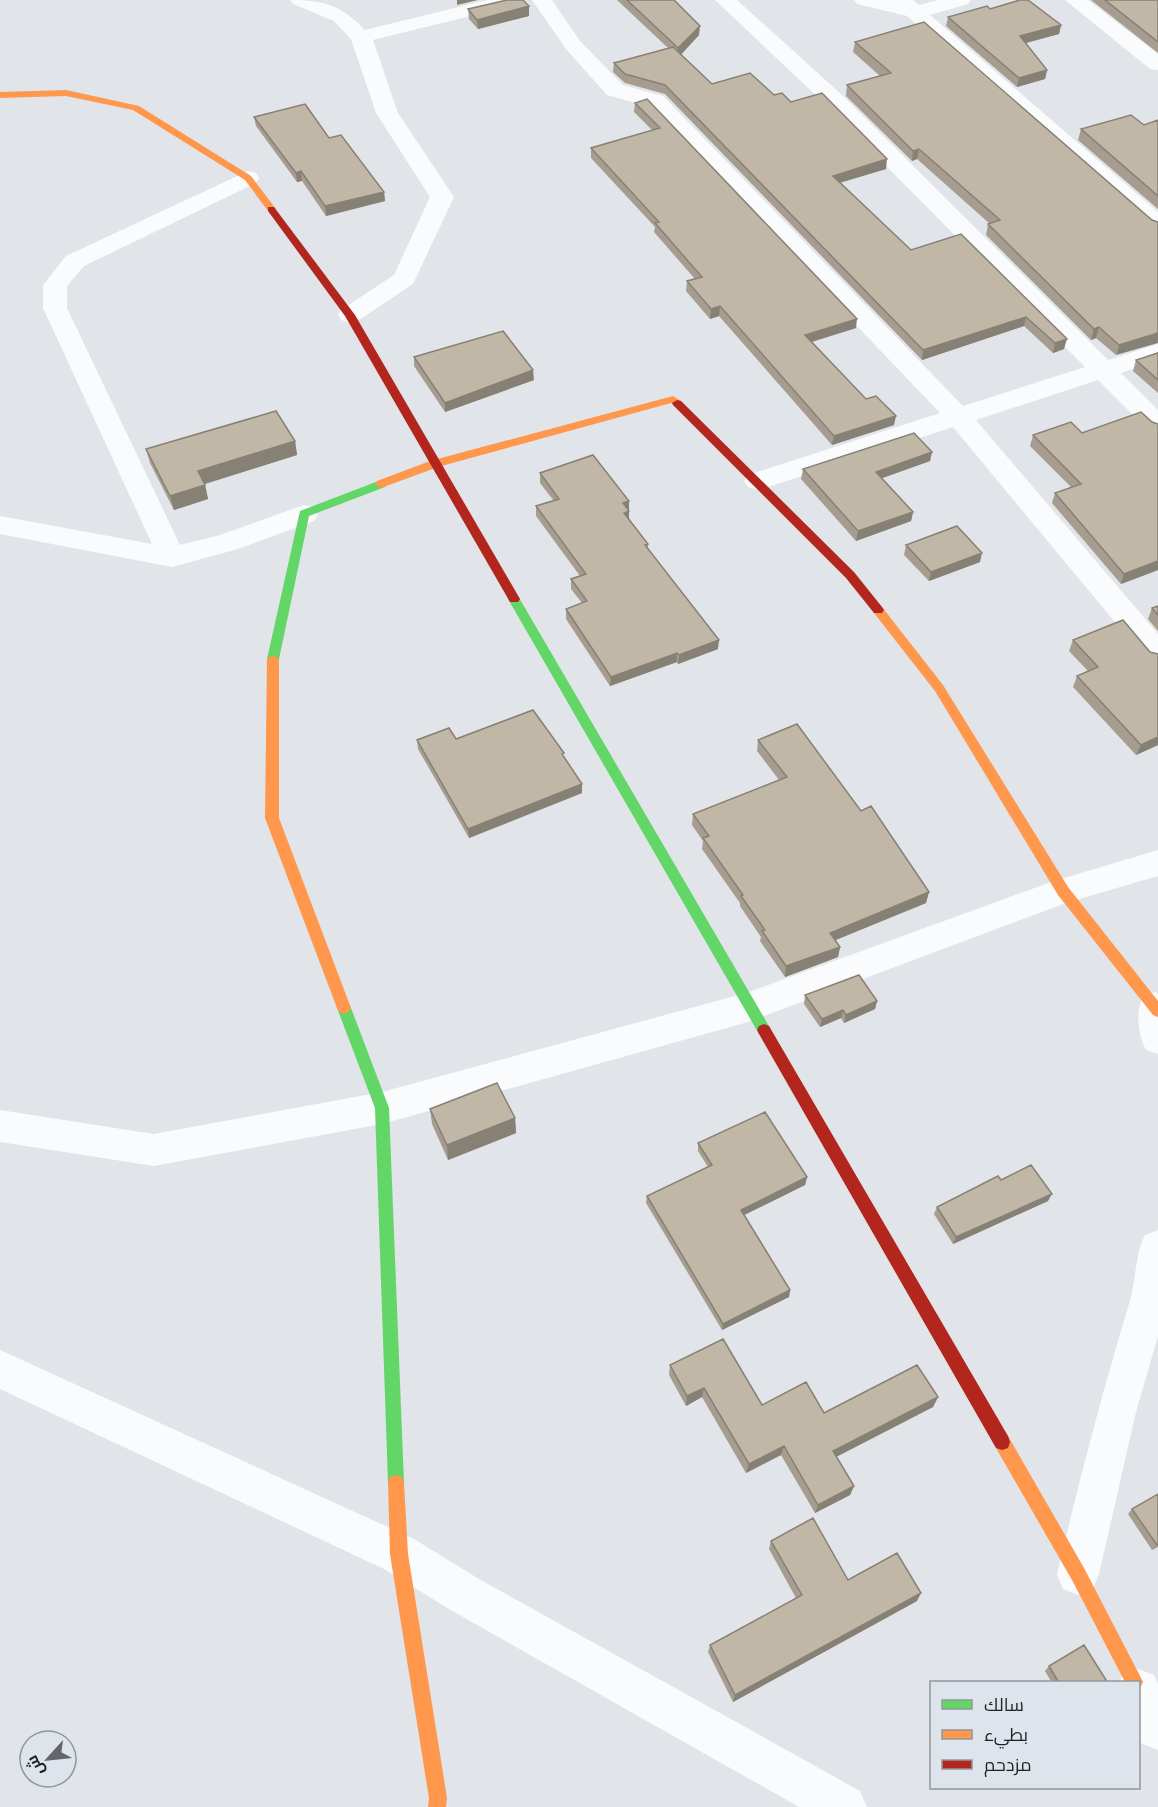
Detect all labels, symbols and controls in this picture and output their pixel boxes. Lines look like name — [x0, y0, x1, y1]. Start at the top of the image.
legend — [930, 1681, 1140, 1789]
text: سالك — [984, 1692, 1024, 1716]
text: بطيء — [984, 1722, 1028, 1749]
north arrow — [18, 1729, 78, 1789]
text: ش — [20, 1752, 49, 1780]
text: مزدحم — [984, 1752, 1032, 1777]

